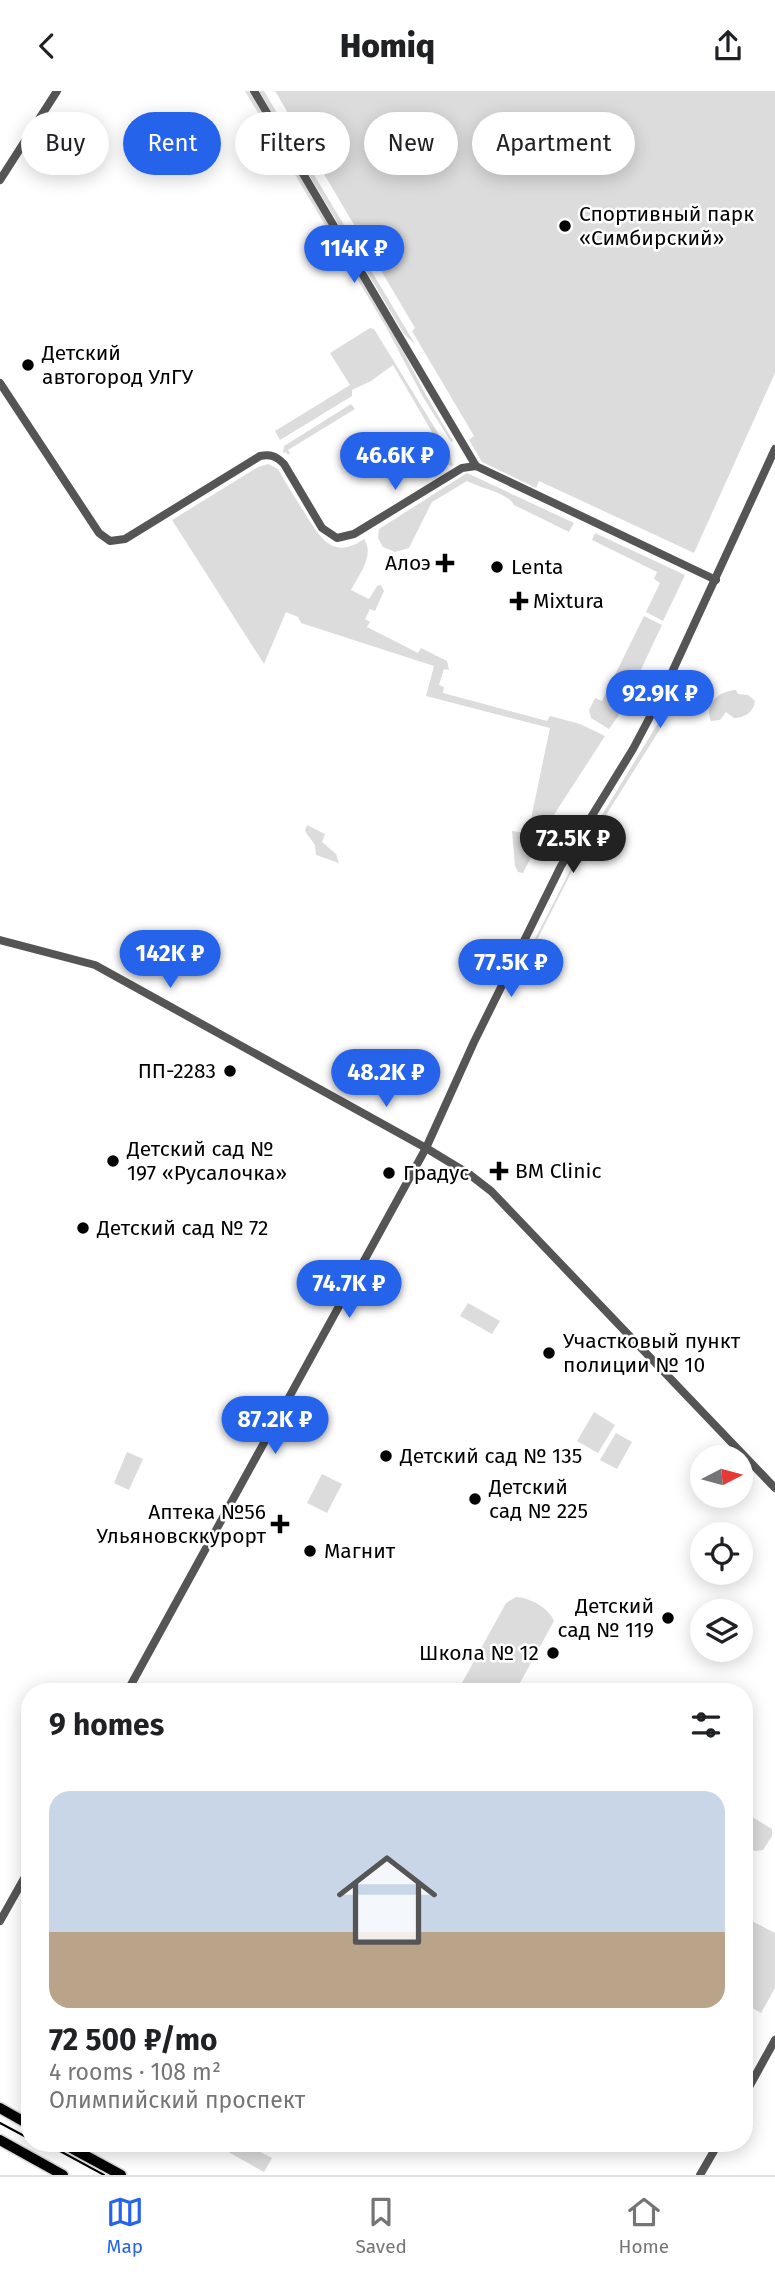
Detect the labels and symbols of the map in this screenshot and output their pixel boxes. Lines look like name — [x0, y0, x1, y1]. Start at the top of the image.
place label: Спортивный парк «Симбирский» — [579, 201, 754, 251]
marker: Спортивный парк «Симбирский» — [557, 218, 573, 234]
pin: 114K ₽ — [297, 225, 411, 285]
place label: Детский автогород УлГУ — [41, 340, 194, 390]
marker: Детский автогород УлГУ — [20, 357, 36, 373]
pin: 46.6K ₽ — [330, 433, 460, 492]
place label: Алоэ — [385, 550, 431, 576]
place label: Lenta — [511, 554, 564, 580]
marker: Алоэ — [437, 555, 453, 571]
marker: Lenta — [489, 559, 505, 575]
place label: Mixtura — [533, 588, 604, 614]
marker: Mixtura — [511, 593, 527, 609]
pin: 92.9K ₽ — [595, 671, 725, 730]
pin: 72.5K ₽ — [508, 815, 638, 875]
pin: 142K ₽ — [113, 930, 227, 990]
pin: 77.5K ₽ — [446, 939, 576, 999]
pin: 48.2K ₽ — [321, 1049, 451, 1109]
place label: ПП-2283 — [138, 1058, 216, 1084]
marker: ПП-2283 — [222, 1063, 238, 1079]
place label: Детский сад № 197 «Русалочка» — [126, 1136, 287, 1186]
marker: Детский сад № 197 «Русалочка» — [105, 1153, 121, 1169]
place label: BM Clinic — [515, 1158, 602, 1184]
place label: Градус — [403, 1160, 469, 1186]
marker: BM Clinic — [489, 1161, 509, 1181]
marker: Градус — [381, 1165, 397, 1181]
place label: Детский сад № 72 — [96, 1215, 268, 1241]
marker: Детский сад № 72 — [75, 1220, 91, 1236]
pin: 74.7K ₽ — [284, 1261, 414, 1320]
place label: Участковый пункт полиции № 10 — [563, 1328, 741, 1378]
marker: Участковый пункт полиции № 10 — [541, 1345, 557, 1361]
pin: 87.2K ₽ — [210, 1397, 340, 1456]
place label: Детский сад № 135 — [399, 1443, 582, 1469]
north arrow — [690, 1445, 752, 1509]
marker: Детский сад № 135 — [378, 1448, 394, 1464]
place label: Детский сад № 225 — [488, 1474, 588, 1524]
marker: Детский сад № 225 — [467, 1491, 483, 1507]
place label: Аптека №56 Ульяновсккурорт — [96, 1499, 267, 1549]
marker: Аптека №56 Ульяновсккурорт — [272, 1516, 288, 1532]
place label: Магнит — [324, 1538, 396, 1564]
marker: Магнит — [302, 1543, 318, 1559]
place label: Детский сад № 119 — [557, 1593, 654, 1643]
marker: Детский сад № 119 — [660, 1610, 676, 1626]
place label: Школа № 12 — [419, 1640, 539, 1666]
marker: Школа № 12 — [545, 1645, 561, 1661]

